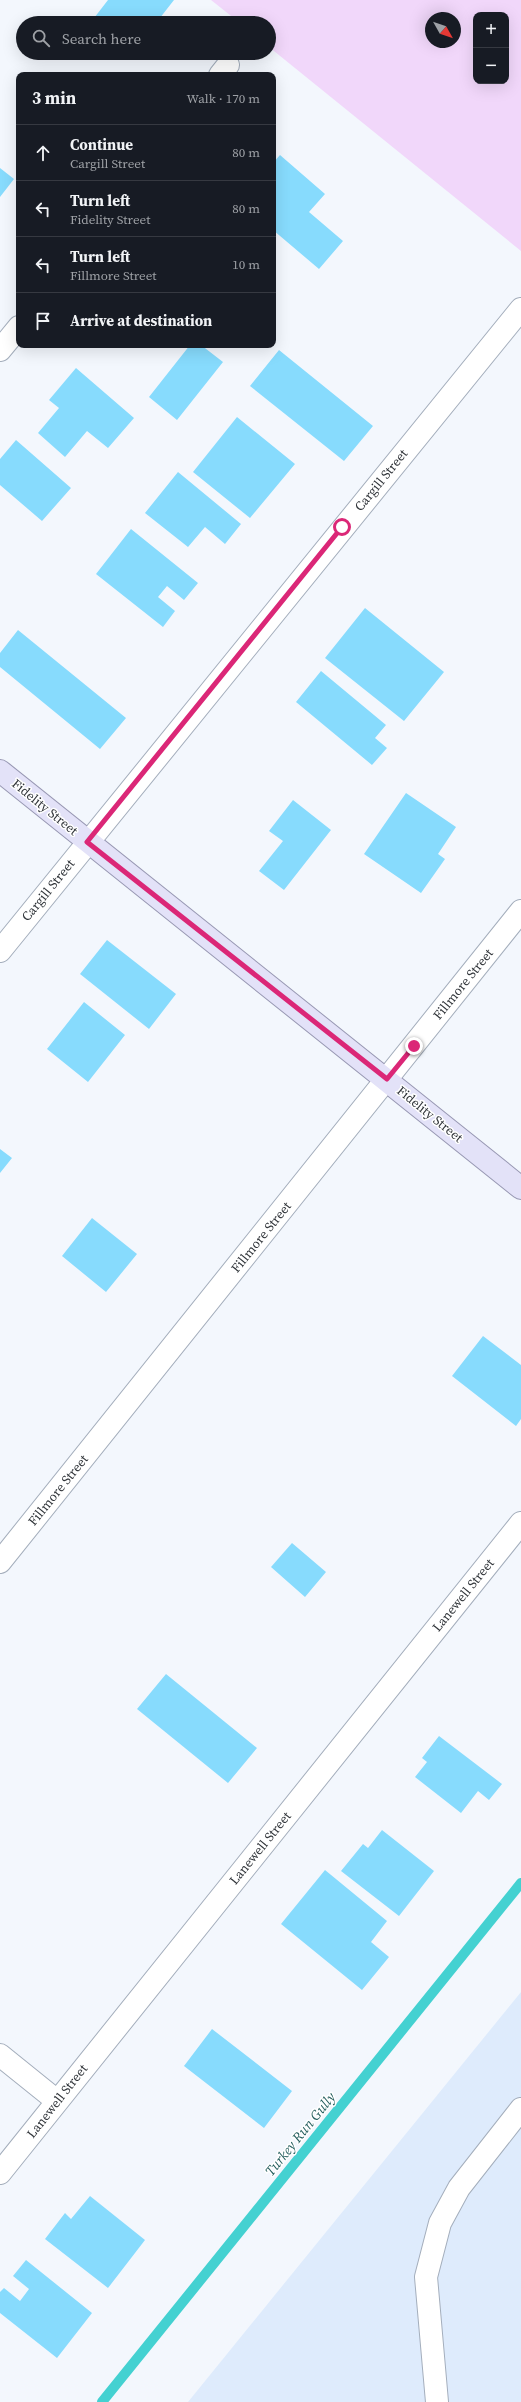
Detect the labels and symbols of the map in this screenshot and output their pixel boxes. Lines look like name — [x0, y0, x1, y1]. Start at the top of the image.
north arrow — [425, 12, 461, 48]
street label: Cargill Street — [351, 445, 412, 515]
route start — [333, 518, 351, 536]
street label: Fidelity Street — [8, 775, 82, 839]
street label: Cargill Street — [18, 855, 79, 925]
street label: Fillmore Street — [429, 944, 497, 1023]
route end — [405, 1037, 423, 1055]
street label: Fidelity Street — [393, 1082, 467, 1146]
street label: Fillmore Street — [227, 1197, 295, 1276]
street label: Fillmore Street — [24, 1450, 92, 1529]
street label: Lanewell Street — [428, 1554, 498, 1635]
street label: Lanewell Street — [225, 1807, 295, 1888]
street label: Lanewell Street — [23, 2060, 92, 2141]
water label: Turkey Run Gully — [260, 2088, 340, 2180]

